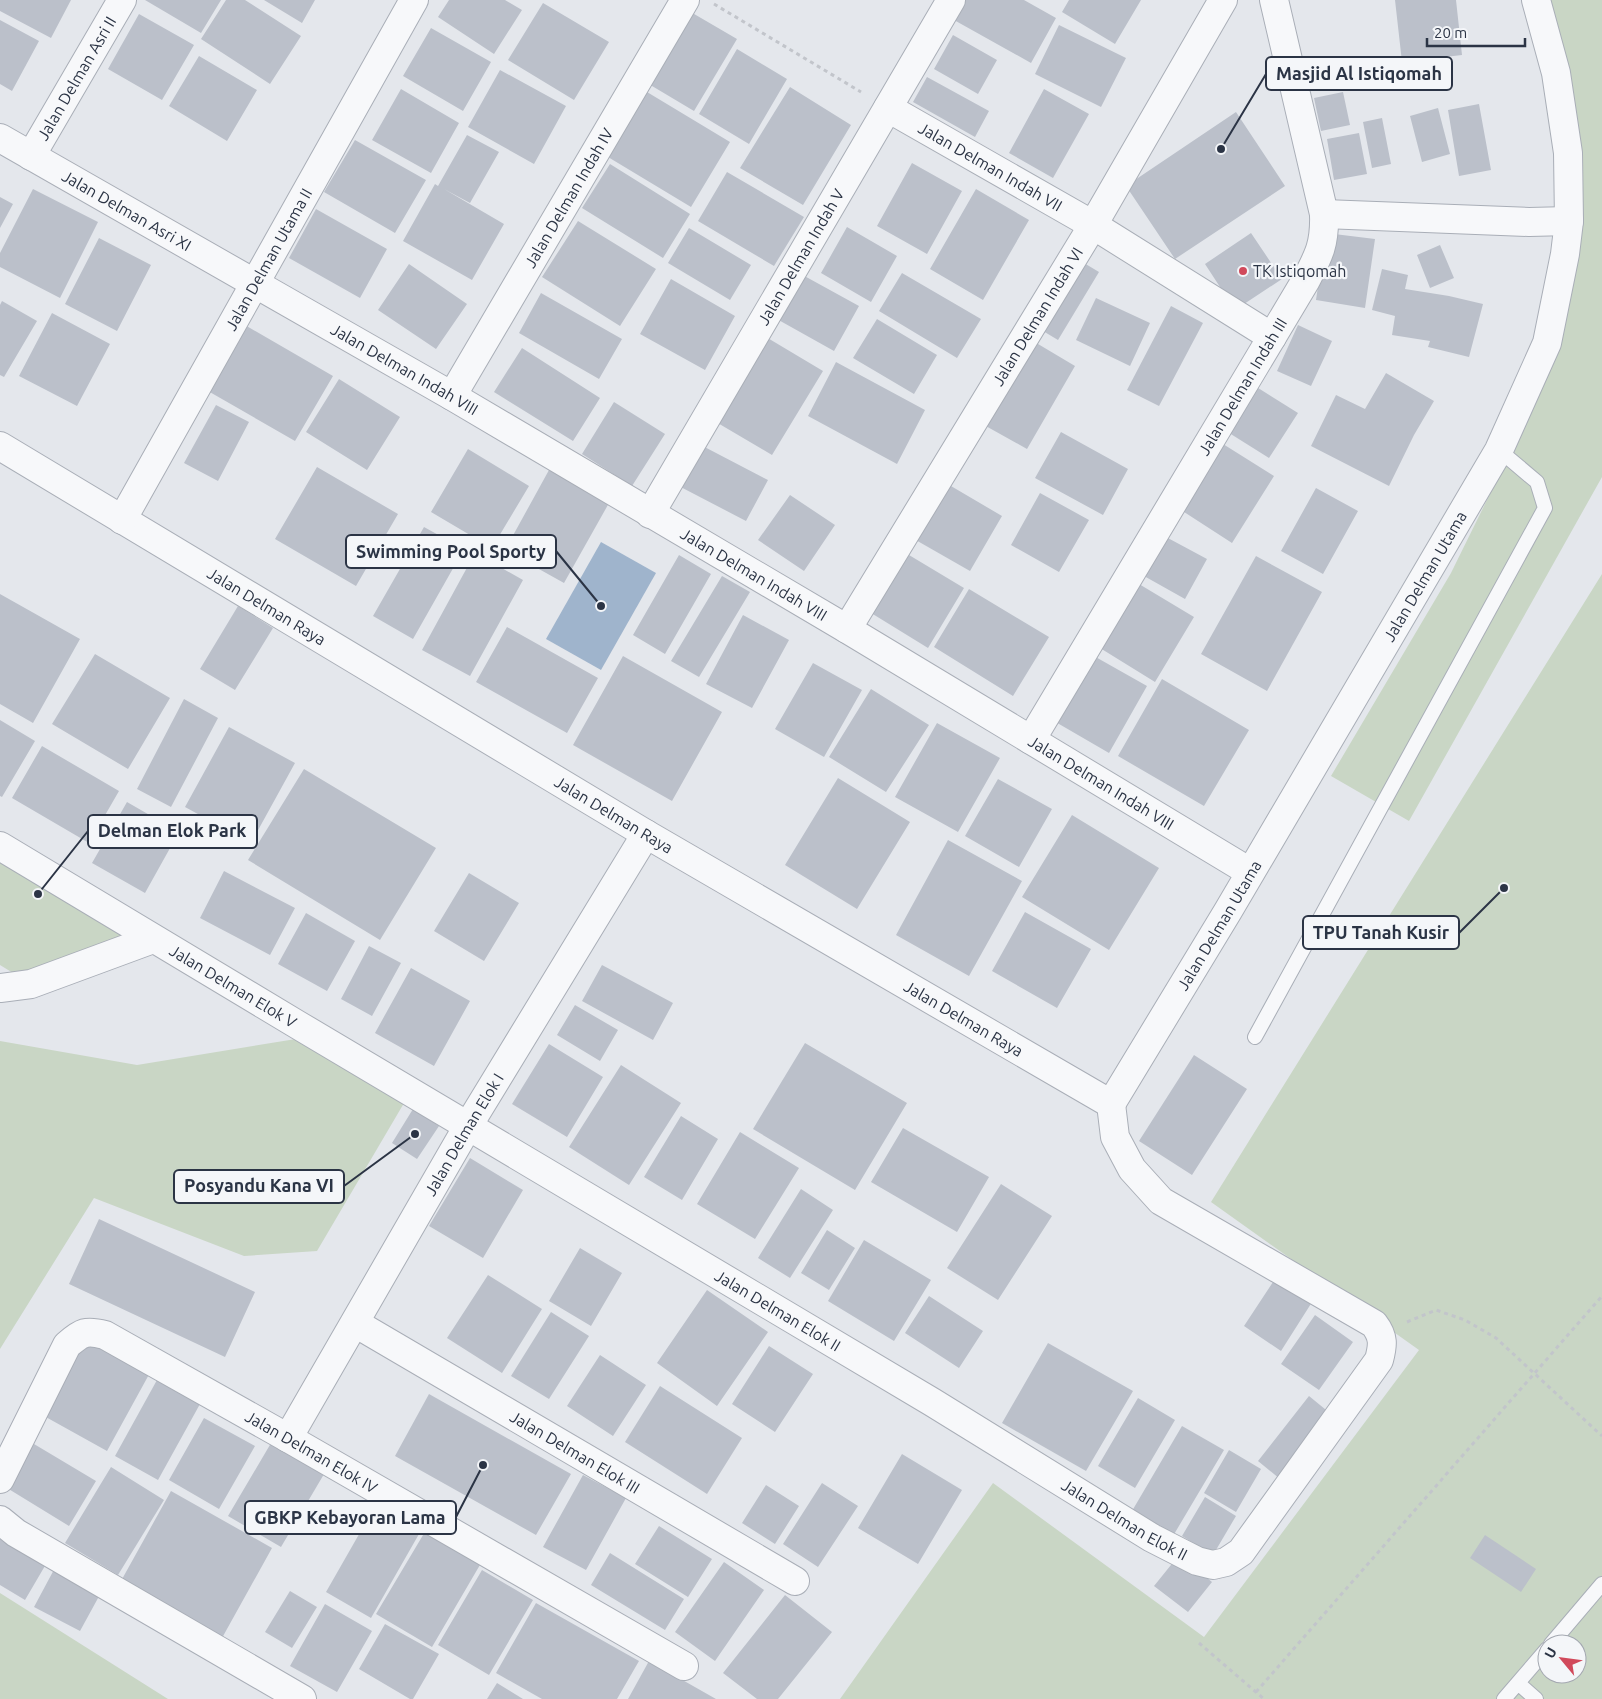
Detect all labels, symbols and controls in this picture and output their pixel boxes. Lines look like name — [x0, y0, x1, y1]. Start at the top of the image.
street label: Jalan Delman Asri II — [33, 13, 119, 143]
scale bar — [1427, 15, 1524, 47]
text: 20 m — [1434, 24, 1467, 41]
callout: Masjid Al Istiqomah — [1266, 57, 1452, 90]
text: Masjid Al Istiqomah — [1276, 63, 1442, 83]
street label: Jalan Delman Indah VII — [915, 118, 1066, 215]
street label: Jalan Delman Indah IV — [521, 125, 617, 271]
street label: Jalan Delman Asri XI — [59, 166, 195, 254]
street label: Jalan Delman Utama II — [221, 185, 315, 333]
street label: Jalan Delman Indah V — [754, 186, 847, 328]
street label: Jalan Delman Indah VI — [988, 244, 1086, 389]
place label: TK Istiqomah — [1253, 262, 1346, 280]
marker: TK Istiqomah — [1237, 265, 1249, 277]
street label: Jalan Delman Indah III — [1195, 315, 1290, 458]
street label: Jalan Delman Indah VIII — [328, 320, 481, 418]
street label: Jalan Delman Utama — [1380, 508, 1470, 645]
street label: Jalan Delman Indah VIII — [678, 524, 830, 624]
callout: Swimming Pool Sporty — [346, 535, 556, 568]
text: Swimming Pool Sporty — [356, 541, 546, 561]
street label: Jalan Delman Raya — [204, 564, 329, 649]
street label: Jalan Delman Indah VIII — [1025, 732, 1177, 833]
street label: Jalan Delman Raya — [551, 772, 676, 857]
callout: Delman Elok Park — [88, 815, 257, 848]
text: Delman Elok Park — [98, 820, 246, 840]
street label: Jalan Delman Utama — [1173, 857, 1265, 993]
callout: TPU Tanah Kusir — [1303, 916, 1459, 949]
text: TPU Tanah Kusir — [1313, 922, 1450, 942]
street label: Jalan Delman Elok V — [166, 941, 300, 1031]
street label: Jalan Delman Raya — [901, 977, 1027, 1060]
street label: Jalan Delman Elok I — [421, 1070, 507, 1199]
callout: Posyandu Kana VI — [174, 1170, 344, 1203]
text: Posyandu Kana VI — [184, 1175, 334, 1195]
street label: Jalan Delman Elok II — [712, 1266, 844, 1355]
street label: Jalan Delman Elok IV — [242, 1407, 381, 1497]
street label: Jalan Delman Elok III — [507, 1407, 643, 1497]
street label: Jalan Delman Elok II — [1058, 1475, 1191, 1564]
callout: GBKP Kebayoran Lama — [245, 1501, 456, 1534]
text: GBKP Kebayoran Lama — [254, 1507, 446, 1527]
north arrow — [1537, 1634, 1587, 1684]
text: U — [1541, 1645, 1560, 1661]

